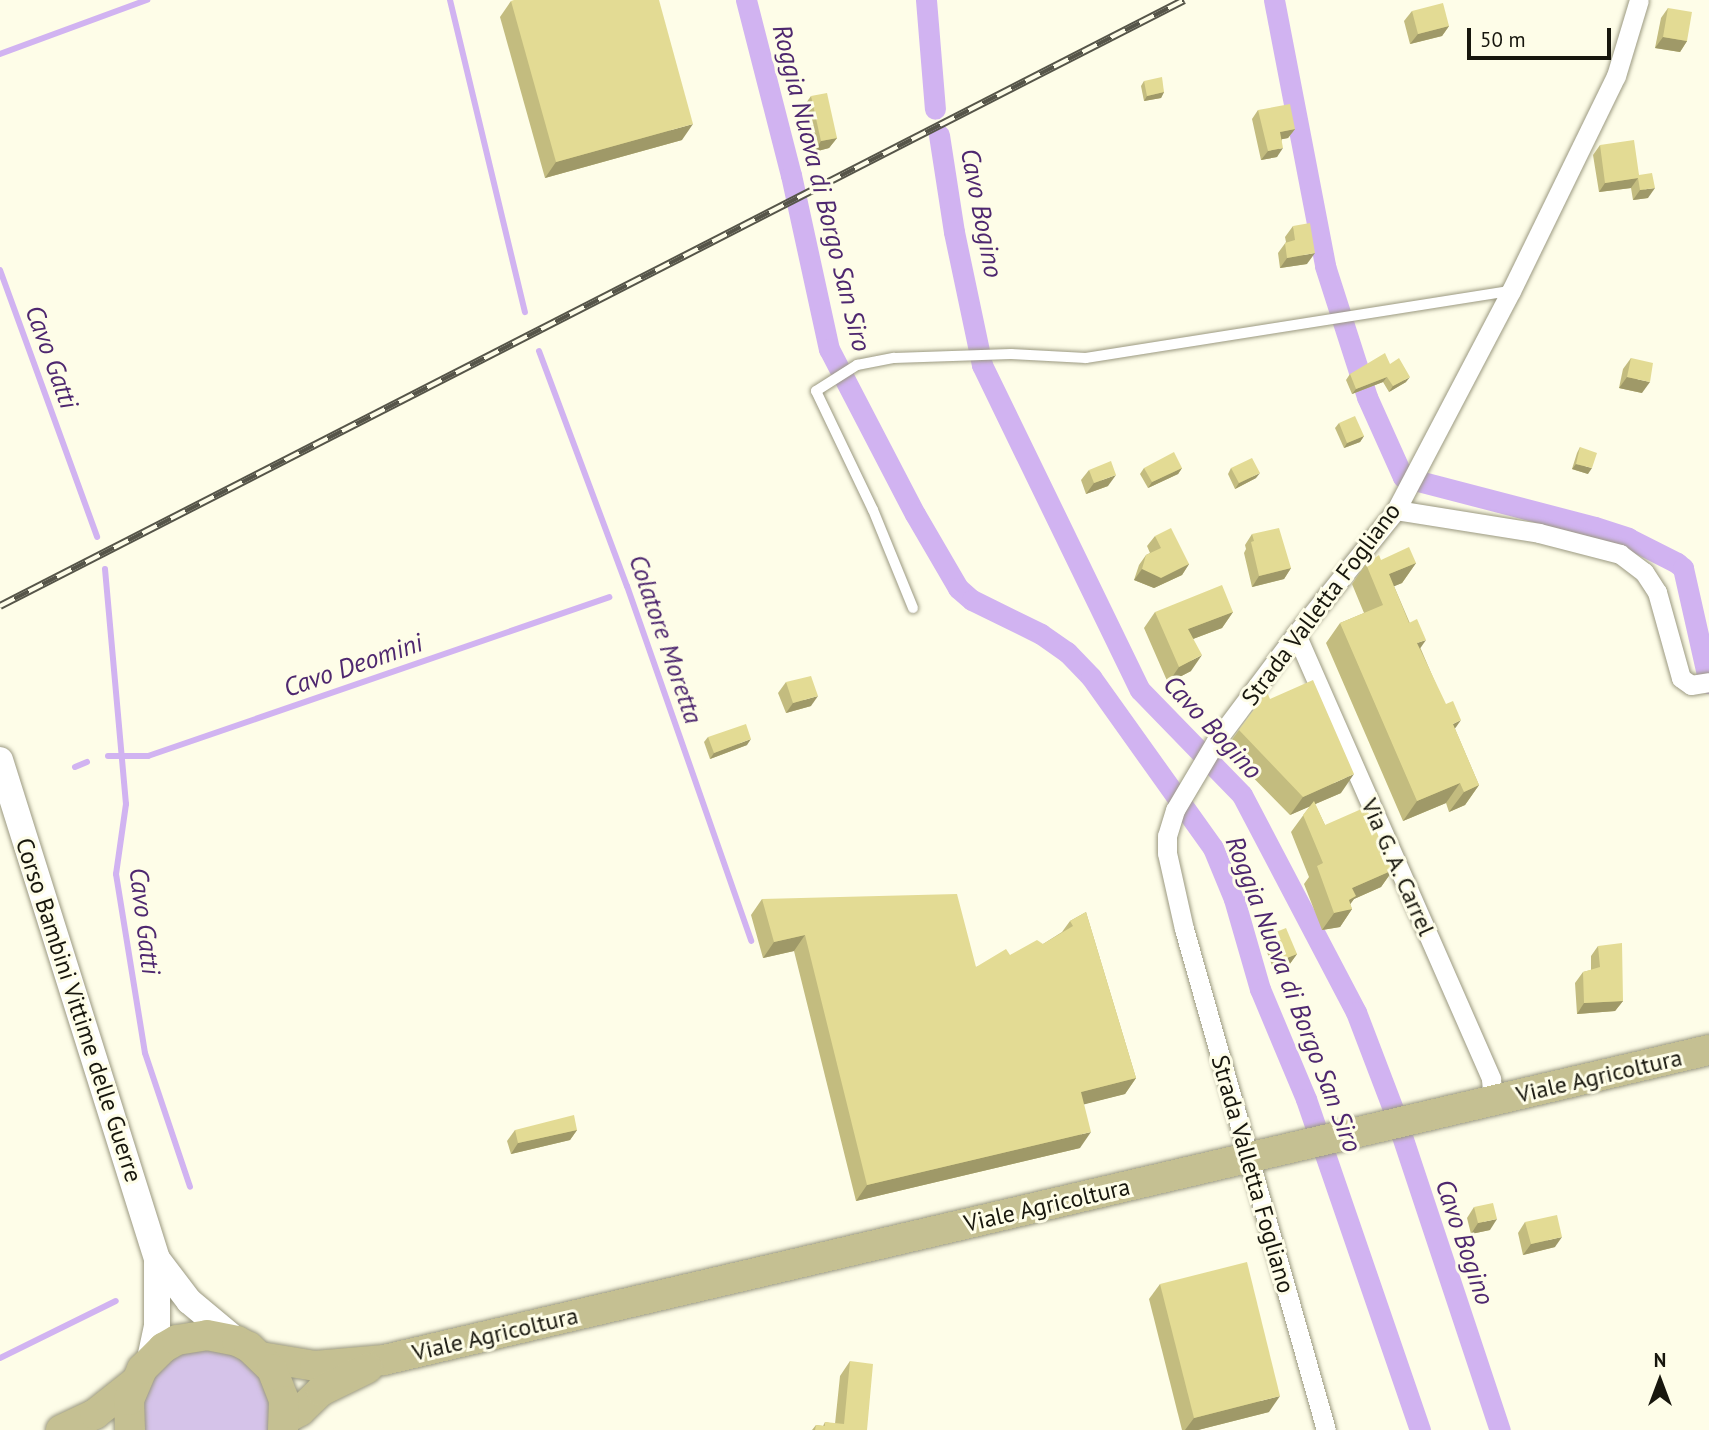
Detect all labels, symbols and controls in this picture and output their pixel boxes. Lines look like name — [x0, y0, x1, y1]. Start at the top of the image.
scale bar — [1471, 14, 1614, 58]
water label: Roggia Nuova di Borgo San Siro — [766, 21, 878, 355]
text: 50 m — [1480, 26, 1526, 53]
water label: Cavo Bogino — [954, 146, 1010, 280]
water label: Cavo Gatti — [19, 301, 85, 413]
street label: Strada Valletta Fogliano — [1235, 497, 1407, 711]
water label: Colatore Moretta — [623, 551, 709, 727]
water label: Cavo Deomini — [279, 627, 427, 703]
water label: Cavo Bogino — [1157, 669, 1269, 785]
street label: Via G. A. Carrel — [1354, 792, 1442, 942]
water label: Roggia Nuova di Borgo San Siro — [1219, 832, 1369, 1156]
street label: Corso Bambini Vittime delle Guerre — [10, 834, 148, 1186]
water label: Cavo Gatti — [123, 866, 167, 976]
street label: Viale Agricoltura — [1513, 1043, 1685, 1109]
street label: Strada Valletta Fogliano — [1205, 1051, 1301, 1297]
street label: Viale Agricoltura — [961, 1172, 1133, 1238]
water label: Cavo Bogino — [1429, 1175, 1501, 1309]
street label: Viale Agricoltura — [409, 1301, 581, 1367]
north arrow — [1625, 1346, 1695, 1416]
text: N — [1654, 1348, 1666, 1372]

